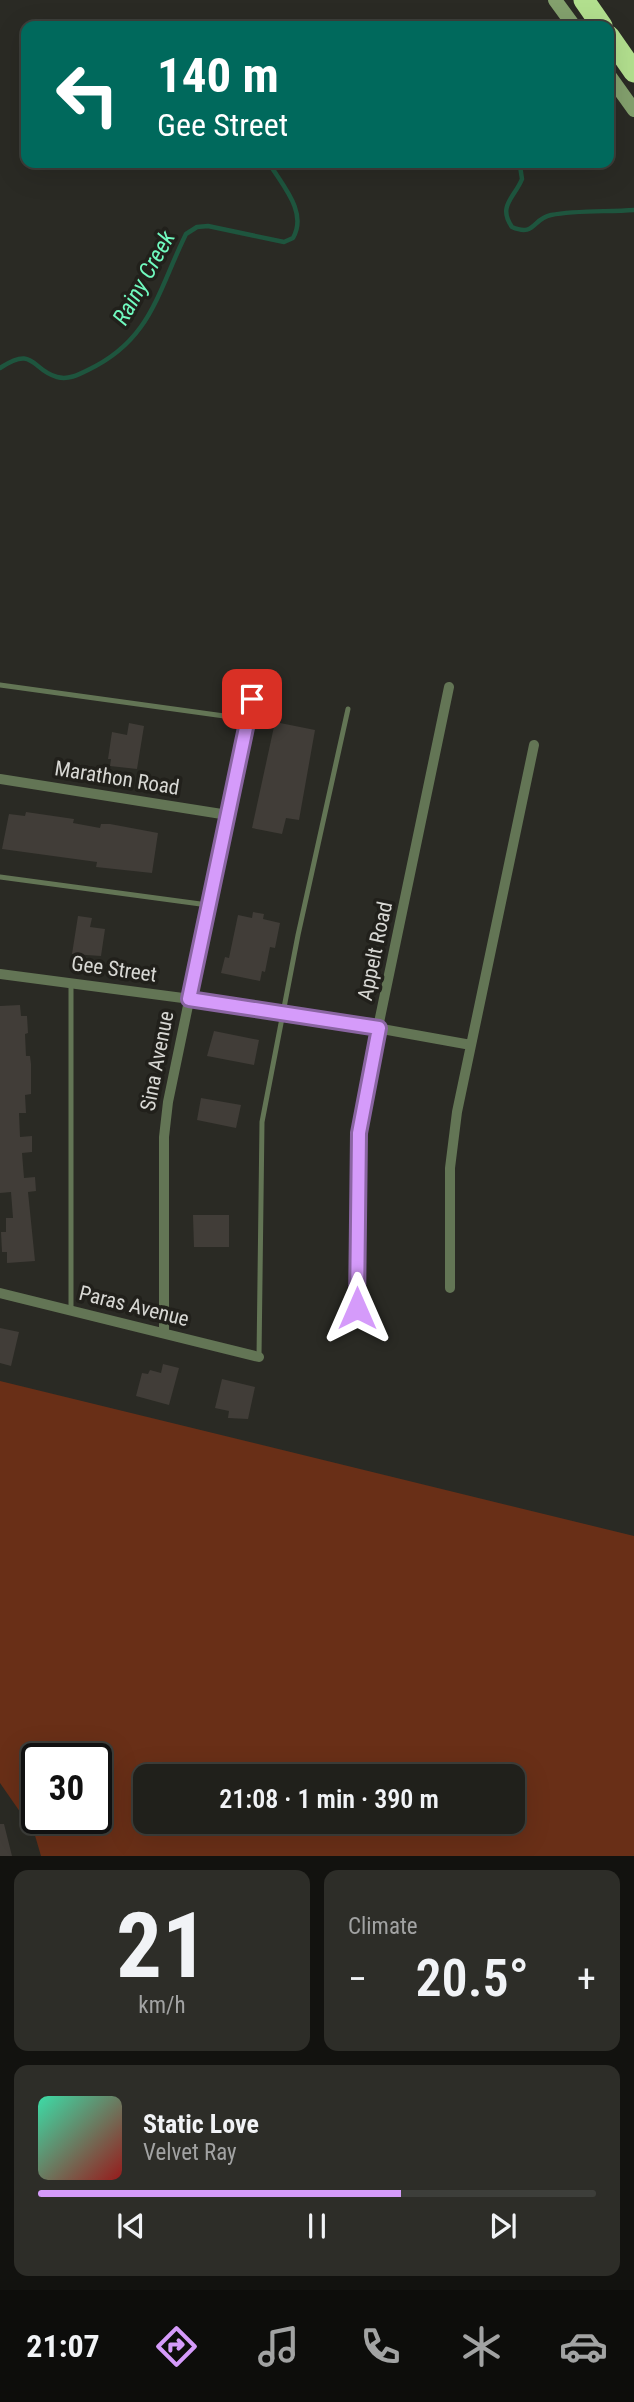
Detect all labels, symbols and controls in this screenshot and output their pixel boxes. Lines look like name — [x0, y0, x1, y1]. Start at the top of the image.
text: 140 m — [157, 47, 279, 104]
icon: left — [42, 49, 133, 140]
text: Gee Street — [157, 106, 288, 144]
water label: Rainy Creek — [107, 226, 181, 330]
pin — [222, 669, 282, 729]
icon: arrive — [233, 680, 271, 718]
street label: Marathon Road — [53, 756, 181, 800]
street label: Appelt Road — [353, 899, 397, 1003]
street label: Gee Street — [70, 951, 158, 987]
street label: Sina Avenue — [136, 1009, 178, 1113]
position arrow — [320, 1271, 394, 1345]
street label: Paras Avenue — [77, 1281, 192, 1331]
speed limit sign: 30 — [21, 1743, 112, 1834]
text: 21:08 · 1 min · 390 m — [219, 1784, 439, 1814]
text: 21 — [116, 1893, 208, 1999]
text: Climate — [348, 1913, 418, 1940]
text: 20.5° — [415, 1948, 529, 2009]
text: − — [348, 1957, 367, 2001]
text: + — [577, 1957, 596, 2001]
text: km/h — [138, 1992, 186, 2019]
text: Static Love — [143, 2109, 259, 2139]
text: Velvet Ray — [143, 2139, 237, 2166]
icon: previous — [112, 2207, 150, 2245]
icon: pause — [298, 2207, 336, 2245]
icon: next — [484, 2207, 522, 2245]
icon: directions — [152, 2322, 201, 2371]
icon: music — [254, 2322, 303, 2371]
icon: phone — [356, 2322, 405, 2371]
icon: climate — [457, 2322, 506, 2371]
icon: car — [559, 2322, 608, 2371]
text: 21:07 — [26, 2327, 100, 2365]

